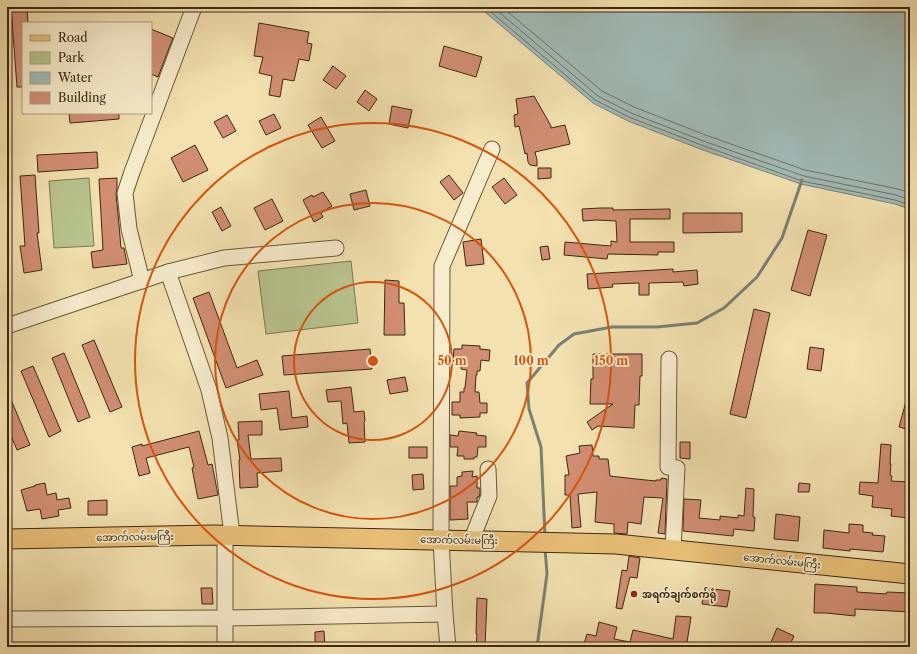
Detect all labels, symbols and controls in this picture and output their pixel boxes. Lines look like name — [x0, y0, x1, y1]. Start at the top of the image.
legend — [22, 22, 152, 114]
text: Road — [58, 30, 88, 45]
text: Park — [58, 50, 85, 65]
text: Water — [57, 70, 92, 85]
text: Building — [58, 90, 106, 105]
text: 50 m — [437, 353, 467, 368]
text: 100 m — [513, 353, 549, 368]
text: 150 m — [594, 353, 628, 368]
centre of rings — [366, 354, 380, 368]
street label: အောက်လမ်းမကြီး — [96, 529, 174, 546]
street label: အောက်လမ်းမကြီး — [420, 532, 498, 549]
street label: အောက်လမ်းမကြီး — [742, 549, 822, 574]
place label: အရက်ချက်စက်ရုံ — [642, 587, 716, 604]
marker: အရက်ချက်စက်ရုံ — [629, 589, 639, 599]

